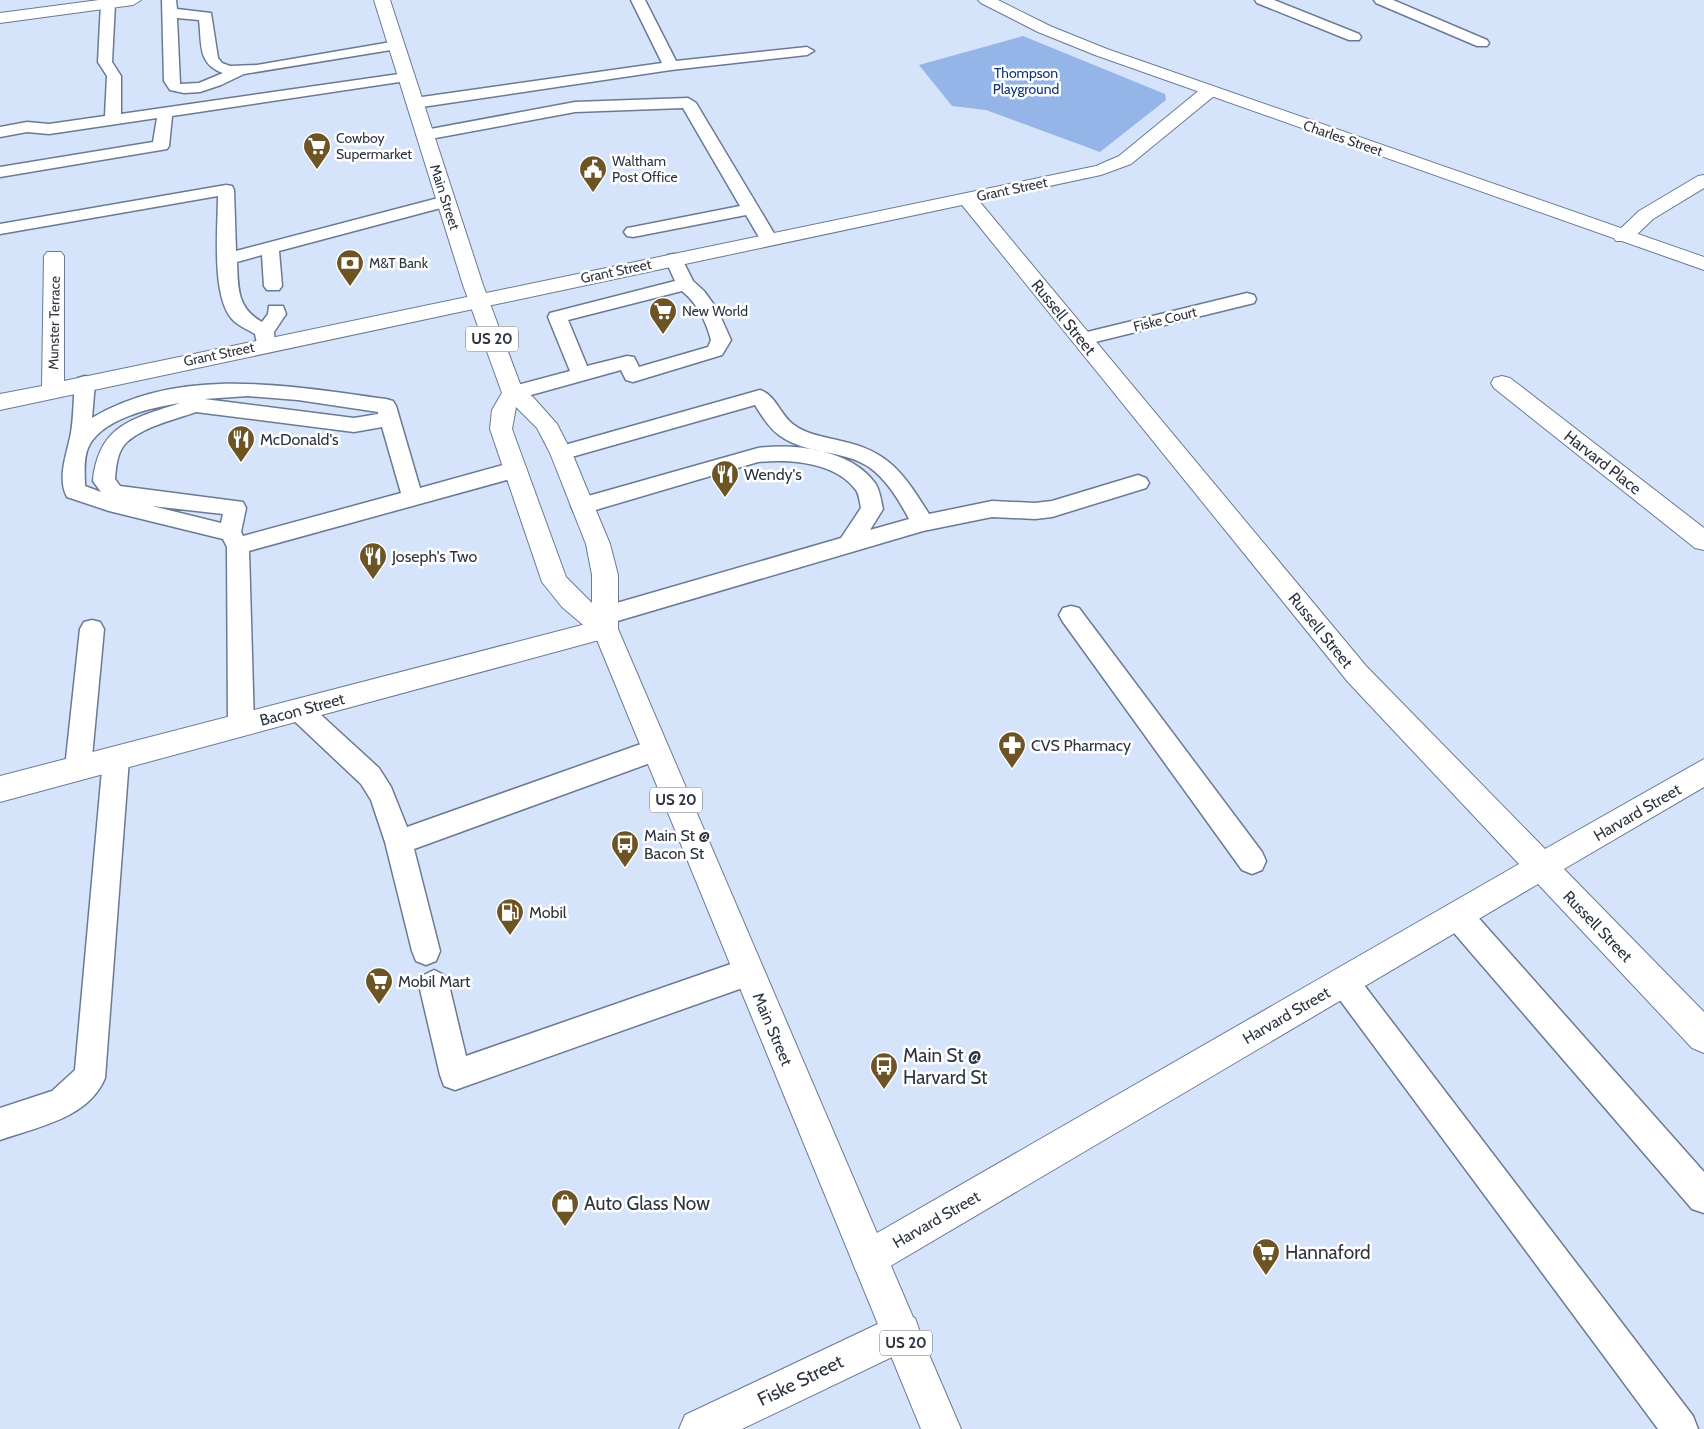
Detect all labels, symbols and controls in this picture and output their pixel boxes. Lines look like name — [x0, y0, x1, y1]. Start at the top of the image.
park label: Thompson Playground — [993, 64, 1059, 98]
street label: Charles Street — [1301, 116, 1385, 160]
place label: Cowboy Supermarket — [336, 129, 412, 163]
supermarket icon: Cowboy Supermarket — [302, 131, 332, 170]
place label: Waltham Post Office — [612, 152, 678, 186]
public building icon: Waltham Post Office — [578, 154, 608, 193]
street label: Main Street — [426, 162, 464, 232]
street label: Grant Street — [975, 173, 1049, 205]
bank icon: M&T Bank — [335, 248, 365, 287]
place label: M&T Bank — [369, 254, 429, 272]
street label: Grant Street — [579, 255, 653, 287]
street label: Munster Terrace — [44, 276, 64, 370]
street label: Russell Street — [1027, 276, 1100, 359]
supermarket icon: New World — [648, 296, 678, 335]
place label: New World — [682, 302, 748, 320]
street label: Fiske Court — [1131, 302, 1199, 336]
road number: US 20 — [466, 326, 518, 352]
street label: Grant Street — [182, 338, 256, 370]
restaurant icon: McDonald's — [226, 424, 256, 463]
street label: Harvard Place — [1560, 426, 1645, 498]
place label: McDonald's — [260, 430, 339, 449]
restaurant icon: Wendy's — [710, 459, 740, 498]
place label: Wendy's — [744, 465, 802, 484]
restaurant icon: Joseph's Two — [358, 541, 388, 580]
place label: Joseph's Two — [391, 547, 477, 566]
street label: Russell Street — [1284, 589, 1357, 672]
street label: Bacon Street — [258, 689, 347, 730]
pharmacy icon: CVS Pharmacy — [997, 730, 1027, 769]
place label: CVS Pharmacy — [1031, 736, 1131, 755]
street label: Harvard Street — [1590, 779, 1685, 845]
road number: US 20 — [650, 788, 702, 812]
place label: Main St @ Bacon St — [644, 826, 710, 863]
bus stop icon: Main St @ Bacon St — [610, 829, 640, 868]
street label: Russell Street — [1559, 887, 1637, 966]
fuel station icon: Mobil — [495, 897, 525, 936]
place label: Mobil — [529, 903, 567, 922]
supermarket icon: Mobil Mart — [364, 966, 394, 1005]
place label: Mobil Mart — [398, 972, 471, 991]
street label: Harvard Street — [1239, 982, 1334, 1048]
street label: Main Street — [749, 990, 797, 1069]
place label: Main St @ Harvard St — [903, 1044, 988, 1089]
bus stop icon: Main St @ Harvard St — [869, 1051, 899, 1090]
street label: Harvard Street — [889, 1186, 984, 1252]
shop icon: Auto Glass Now — [550, 1188, 580, 1227]
place label: Auto Glass Now — [584, 1192, 710, 1215]
supermarket icon: Hannaford — [1251, 1237, 1281, 1276]
place label: Hannaford — [1285, 1241, 1370, 1264]
road number: US 20 — [880, 1330, 932, 1356]
street label: Fiske Street — [754, 1350, 847, 1411]

